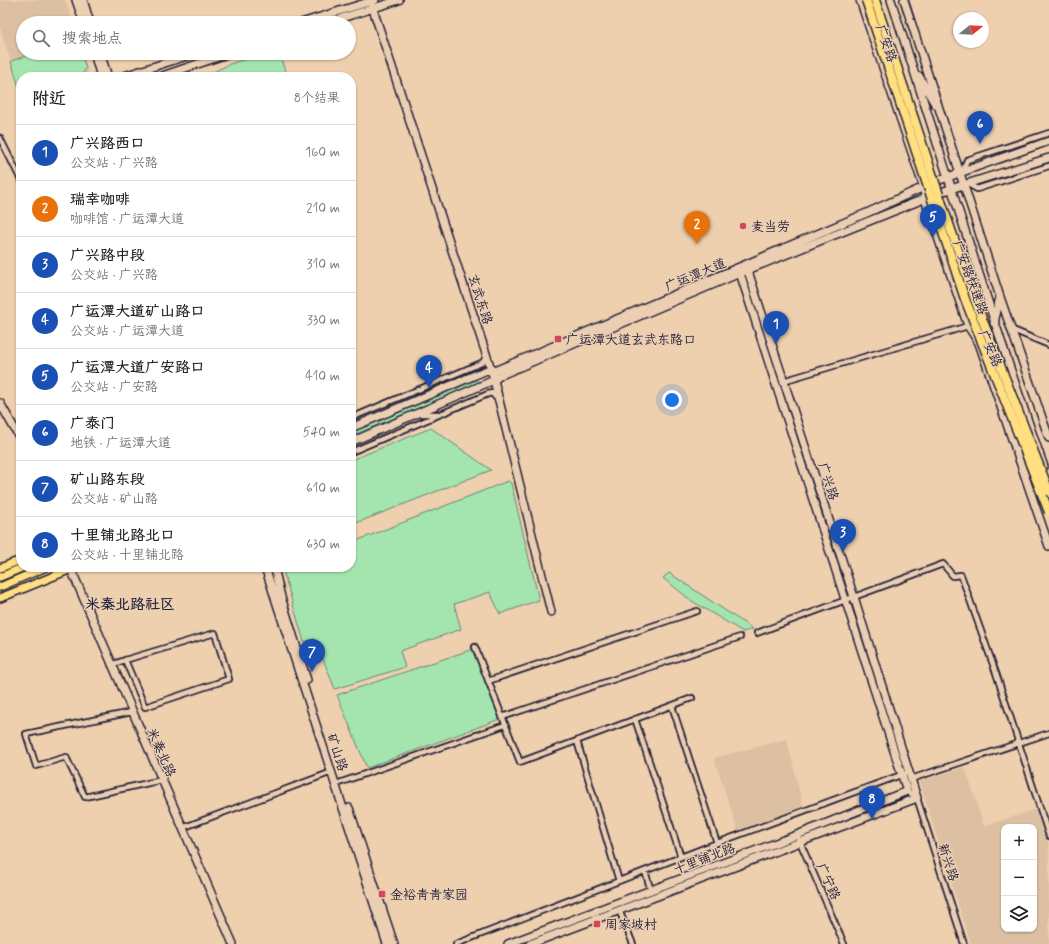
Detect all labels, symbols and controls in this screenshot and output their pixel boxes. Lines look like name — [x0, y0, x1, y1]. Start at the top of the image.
north arrow — [953, 12, 989, 48]
search box — [16, 16, 356, 60]
street label: 广安路 — [871, 22, 900, 65]
icon: search — [30, 27, 52, 49]
text: 搜索地点 — [62, 29, 122, 49]
text: 附近 — [32, 88, 66, 110]
text: 8个结果 — [294, 90, 340, 107]
pin: 6 — [967, 111, 993, 144]
text: 广兴路西口 — [70, 134, 145, 154]
text: 1 — [42, 144, 48, 161]
text: 160 m — [305, 144, 340, 161]
text: 公交站 · 广兴路 — [70, 155, 158, 172]
text: 瑞幸咖啡 — [70, 190, 130, 210]
text: 2 — [42, 200, 48, 217]
text: 210 m — [306, 200, 340, 217]
pin: 5 — [920, 204, 946, 237]
text: 咖啡馆 · 广运潭大道 — [70, 211, 184, 228]
pin: 2 — [684, 211, 710, 244]
place label: 麦当劳 — [751, 219, 790, 236]
marker: 麦当劳 — [738, 221, 748, 231]
street label: 广安路快速路 — [948, 238, 991, 317]
text: 广兴路中段 — [70, 246, 145, 266]
street label: 广运潭大道 — [662, 255, 729, 296]
text: 3 — [42, 256, 48, 273]
text: 310 m — [307, 256, 340, 273]
text: 公交站 · 广兴路 — [70, 267, 158, 284]
street label: 玄武东路 — [463, 272, 496, 327]
text: 广运潭大道矿山路口 — [70, 302, 205, 322]
pin: 1 — [763, 311, 789, 344]
text: 4 — [41, 312, 49, 329]
text: 330 m — [307, 312, 340, 329]
text: 公交站 · 广运潭大道 — [70, 323, 184, 340]
street label: 广安路 — [974, 327, 1005, 370]
place label: 广运潭大道玄武东路口 — [566, 332, 696, 349]
marker: 广运潭大道玄武东路口 — [553, 334, 563, 344]
pin: 4 — [416, 355, 442, 388]
text: 广运潭大道广安路口 — [70, 358, 205, 378]
text: 5 — [41, 368, 49, 385]
text: 410 m — [305, 368, 340, 385]
text: 公交站 · 广安路 — [70, 379, 158, 396]
your location — [662, 390, 682, 410]
text: 广泰门 — [70, 414, 115, 434]
text: 6 — [42, 424, 48, 441]
text: 540 m — [303, 424, 340, 441]
text: 地铁 · 广运潭大道 — [70, 435, 171, 452]
street label: 广兴路 — [813, 460, 842, 503]
text: 矿山路东段 — [70, 470, 145, 490]
text: 7 — [41, 480, 49, 497]
text: 610 m — [306, 480, 340, 497]
text: 公交站 · 矿山路 — [70, 491, 158, 508]
pin: 3 — [830, 519, 856, 552]
text: 十里铺北路北口 — [70, 526, 175, 546]
text: 8 — [41, 536, 49, 553]
text: 630 m — [306, 536, 340, 553]
text: 公交站 · 十里铺北路 — [70, 547, 184, 564]
district label: 米秦北路社区 — [85, 595, 175, 615]
pin: 7 — [299, 639, 325, 672]
street label: 米秦北路 — [142, 725, 179, 780]
street label: 矿山路 — [322, 731, 351, 774]
pin: 8 — [859, 786, 885, 819]
map controls — [1001, 824, 1037, 932]
button: + — [1001, 824, 1037, 860]
street label: 十里铺北路 — [671, 840, 738, 879]
street label: 新兴路 — [933, 841, 962, 884]
street label: 广宁路 — [812, 860, 844, 903]
button: − — [1001, 860, 1037, 896]
place label: 金裕青青家园 — [390, 887, 468, 904]
marker: 金裕青青家园 — [377, 889, 387, 899]
button: layers — [1001, 896, 1037, 932]
place label: 周家坡村 — [605, 917, 657, 934]
marker: 周家坡村 — [592, 919, 602, 929]

